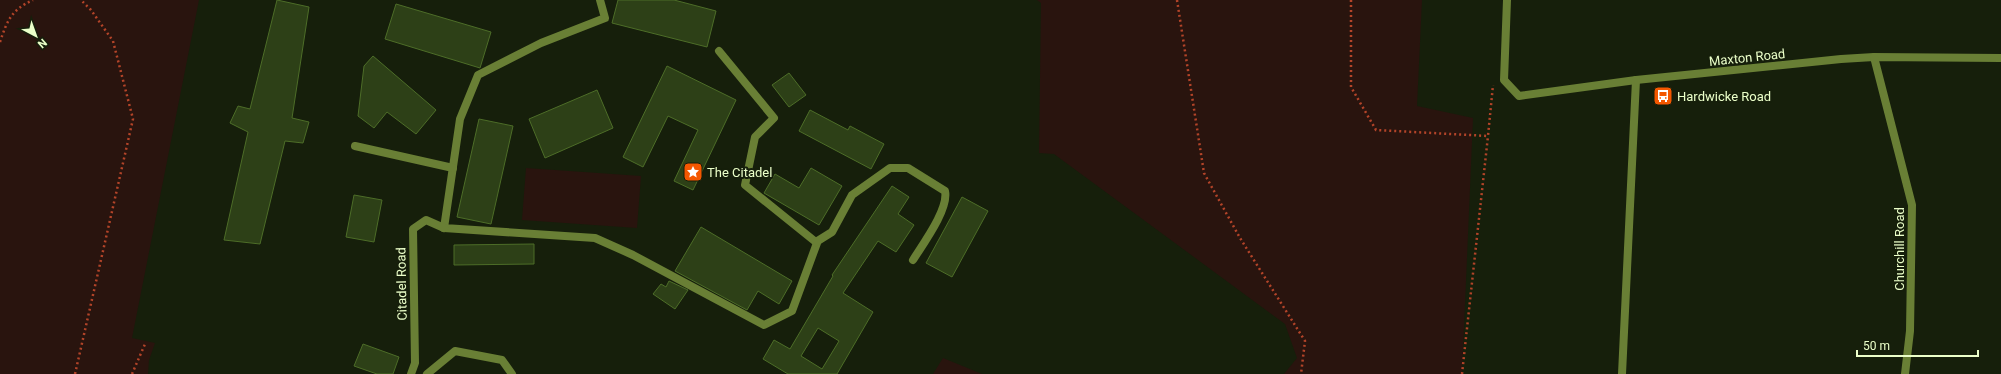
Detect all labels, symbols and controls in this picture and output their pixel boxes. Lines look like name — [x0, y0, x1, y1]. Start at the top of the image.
north arrow — [16, 16, 56, 56]
text: N — [35, 36, 49, 51]
street label: Maxton Road — [1708, 46, 1786, 69]
bus stop icon: Hardwicke Road — [1652, 85, 1674, 107]
place label: Hardwicke Road — [1677, 89, 1771, 104]
place icon: The Citadel — [682, 161, 704, 183]
place label: The Citadel — [707, 165, 772, 180]
street label: Churchill Road — [1892, 207, 1907, 291]
street label: Citadel Road — [393, 247, 410, 321]
scale bar — [1857, 332, 1978, 358]
text: 50 m — [1863, 339, 1890, 353]

